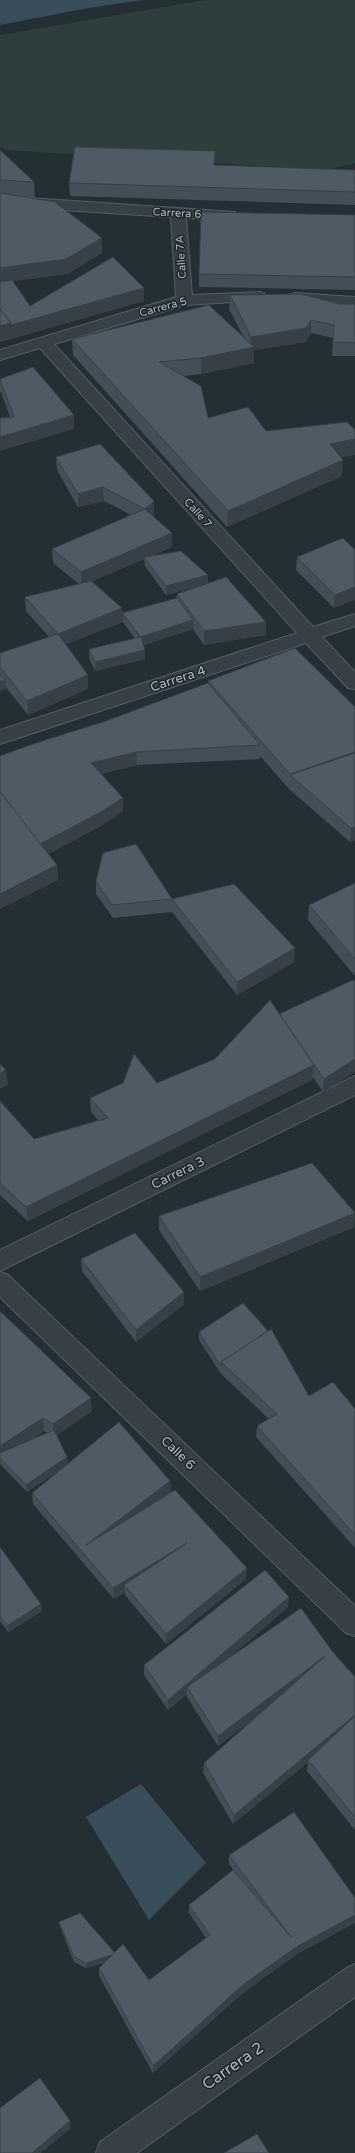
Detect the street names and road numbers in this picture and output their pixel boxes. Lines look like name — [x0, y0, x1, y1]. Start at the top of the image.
street label: Carrera 6 — [152, 205, 202, 221]
street label: Calle 7A — [173, 235, 189, 279]
street label: Carrera 5 — [138, 294, 188, 320]
street label: Calle 7 — [181, 496, 215, 531]
street label: Carrera 4 — [148, 663, 208, 695]
street label: Carrera 3 — [149, 1153, 207, 1193]
street label: Calle 6 — [157, 1433, 199, 1473]
street label: Carrera 2 — [198, 2038, 268, 2094]

